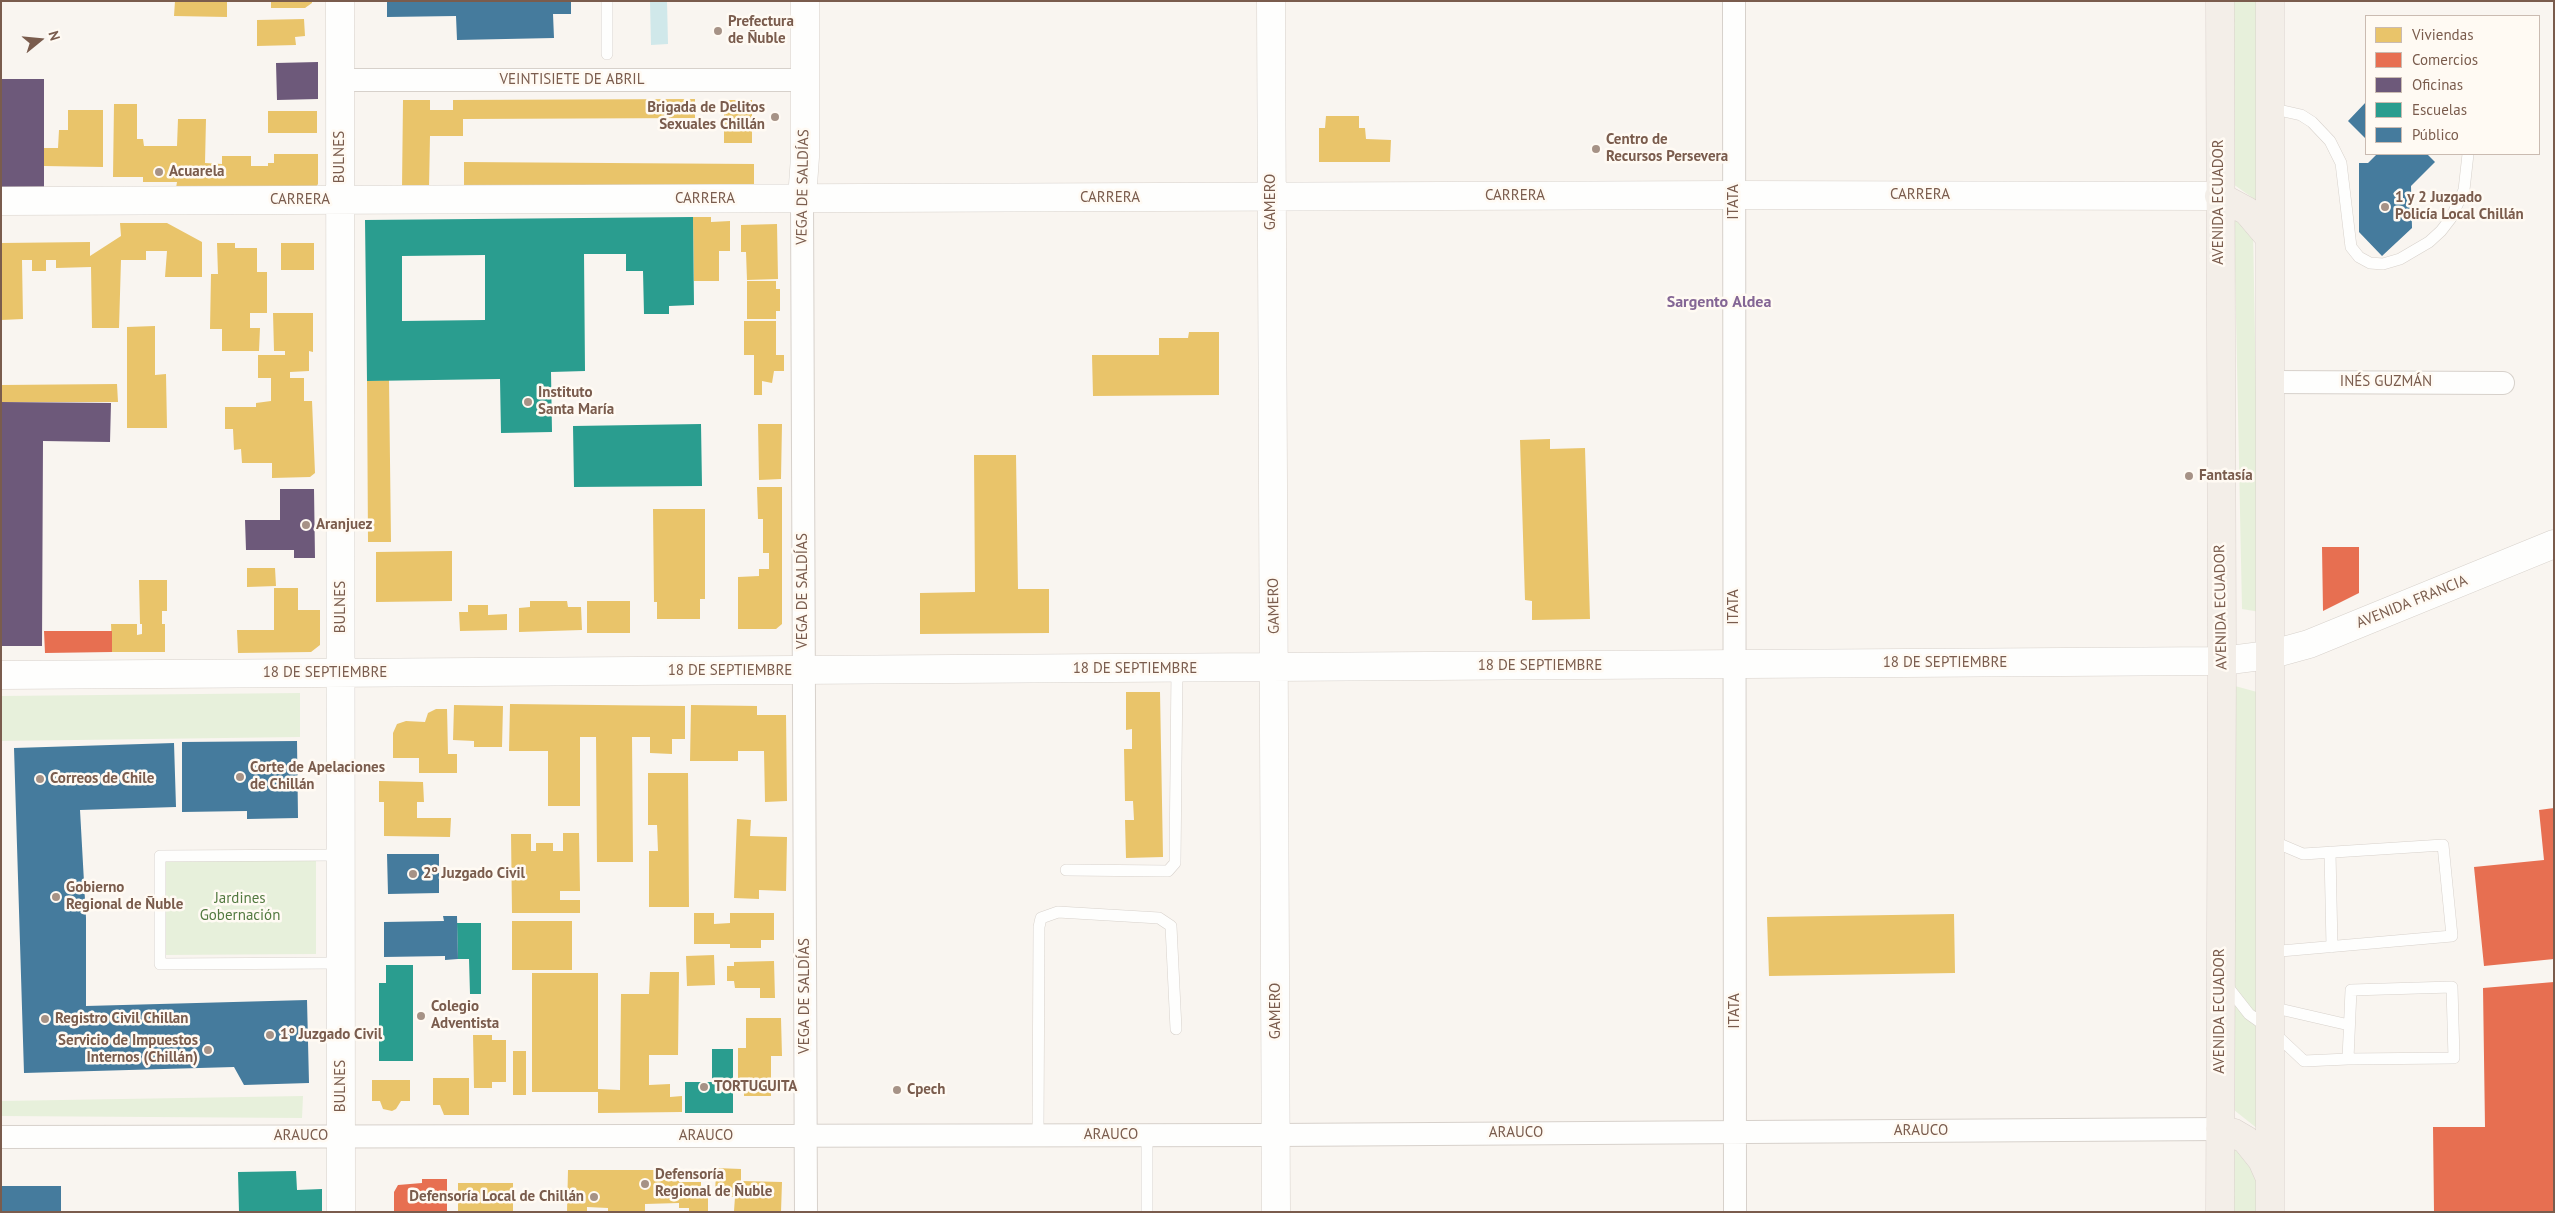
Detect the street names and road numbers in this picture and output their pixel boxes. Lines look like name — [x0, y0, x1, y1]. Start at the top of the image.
street label: VEINTISIETE DE ABRIL — [500, 71, 644, 89]
street label: VEGA DE SALDÍAS — [793, 129, 813, 245]
street label: BULNES — [331, 131, 349, 183]
street label: AVENIDA ECUADOR — [2210, 139, 2228, 265]
street label: GAMERO — [1262, 174, 1280, 230]
street label: ITATA — [1725, 184, 1743, 220]
street label: CARRERA — [1890, 186, 1950, 204]
street label: CARRERA — [1485, 187, 1545, 205]
street label: CARRERA — [1080, 189, 1140, 207]
street label: CARRERA — [675, 190, 735, 208]
street label: CARRERA — [270, 191, 330, 209]
street label: INÉS GUZMÁN — [2340, 373, 2432, 391]
street label: VEGA DE SALDÍAS — [794, 533, 812, 649]
street label: AVENIDA ECUADOR — [2211, 544, 2231, 670]
street label: AVENIDA FRANCIA — [2354, 572, 2470, 632]
street label: GAMERO — [1265, 578, 1283, 634]
street label: BULNES — [332, 581, 350, 633]
street label: ITATA — [1725, 589, 1743, 625]
street label: 18 DE SEPTIEMBRE — [1883, 654, 2007, 672]
street label: 18 DE SEPTIEMBRE — [1478, 657, 1602, 675]
street label: 18 DE SEPTIEMBRE — [1073, 660, 1197, 678]
street label: 18 DE SEPTIEMBRE — [668, 662, 792, 680]
street label: 18 DE SEPTIEMBRE — [263, 664, 387, 682]
street label: VEGA DE SALDÍAS — [796, 938, 814, 1054]
street label: AVENIDA ECUADOR — [2211, 948, 2229, 1074]
street label: GAMERO — [1267, 983, 1285, 1039]
street label: ITATA — [1726, 993, 1744, 1029]
street label: BULNES — [332, 1060, 350, 1112]
street label: ARAUCO — [1894, 1122, 1948, 1140]
street label: ARAUCO — [1489, 1124, 1543, 1142]
street label: ARAUCO — [1084, 1126, 1138, 1144]
street label: ARAUCO — [274, 1127, 328, 1145]
street label: ARAUCO — [679, 1127, 733, 1145]

